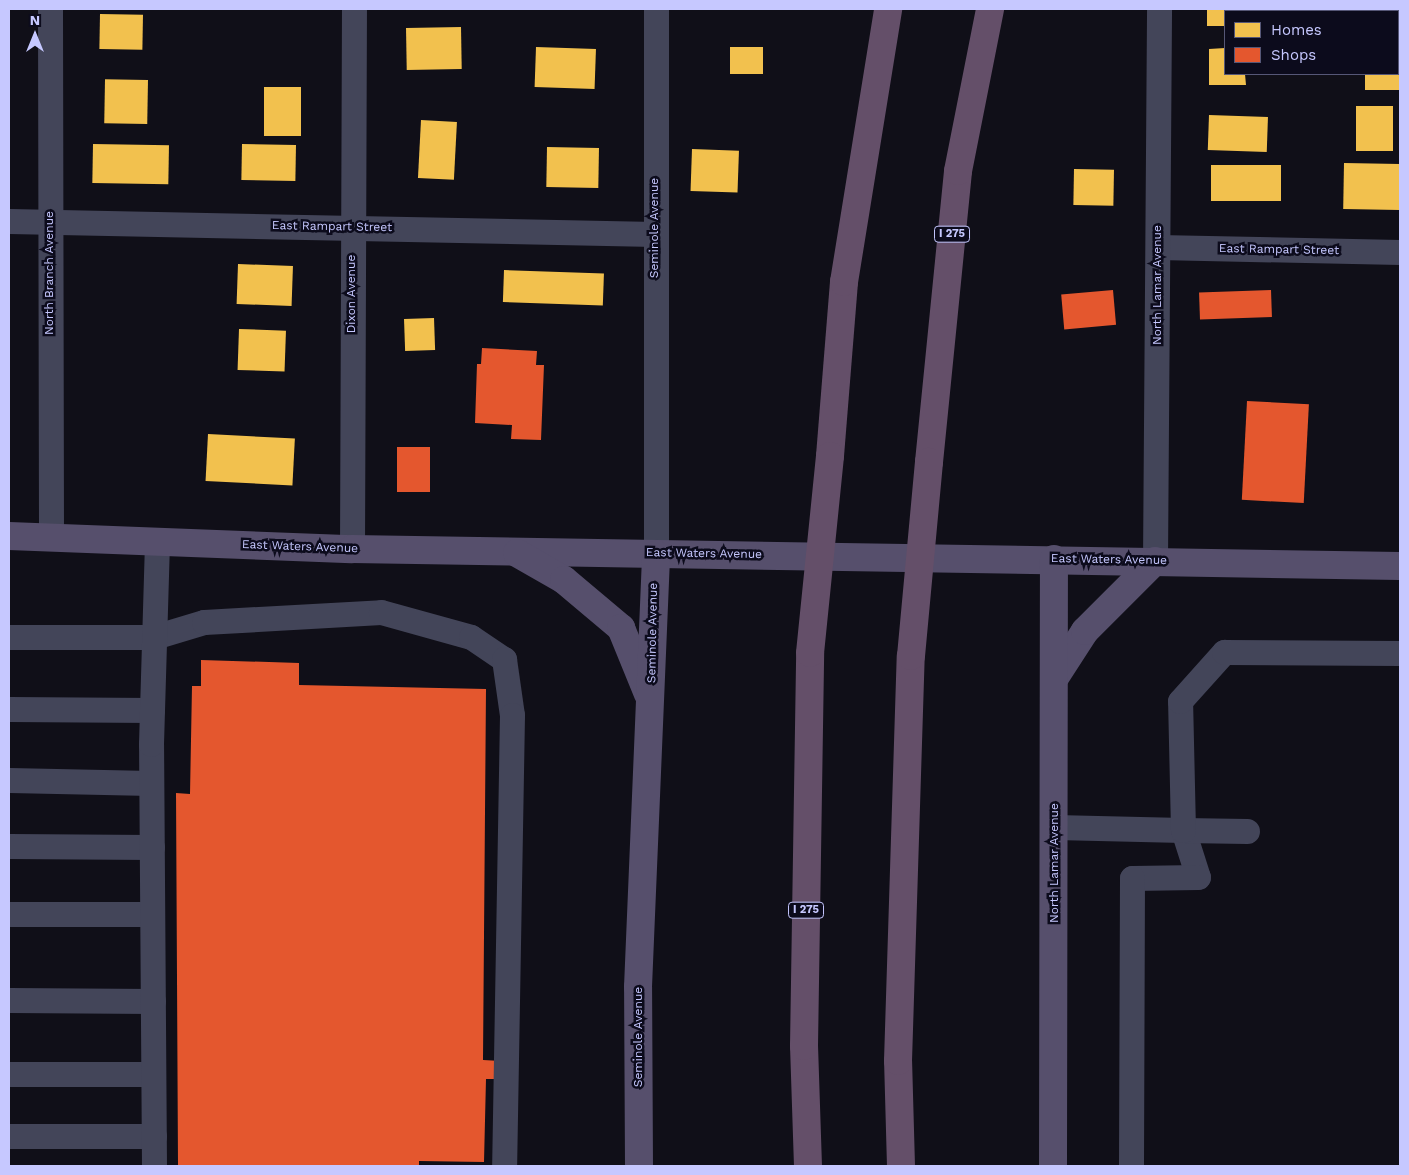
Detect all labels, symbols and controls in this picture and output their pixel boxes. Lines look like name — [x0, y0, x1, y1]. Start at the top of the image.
north arrow — [10, 10, 60, 60]
legend — [1224, 10, 1399, 75]
text: N — [30, 12, 40, 28]
text: Homes — [1271, 21, 1322, 39]
text: Shops — [1271, 46, 1316, 64]
street label: Seminole Avenue — [648, 177, 662, 279]
street label: North Branch Avenue — [43, 211, 57, 335]
street label: East Rampart Street — [272, 219, 392, 235]
road number: I 275 — [933, 225, 971, 242]
street label: North Lamar Avenue — [1151, 225, 1165, 345]
street label: East Rampart Street — [1219, 242, 1339, 258]
street label: Dixon Avenue — [345, 254, 359, 334]
street label: East Waters Avenue — [241, 538, 359, 556]
street label: East Waters Avenue — [645, 546, 763, 562]
street label: East Waters Avenue — [1050, 552, 1168, 568]
street label: Seminole Avenue — [645, 582, 661, 684]
street label: North Lamar Avenue — [1048, 803, 1062, 923]
road number: I 275 — [787, 902, 825, 918]
street label: Seminole Avenue — [632, 986, 646, 1088]

